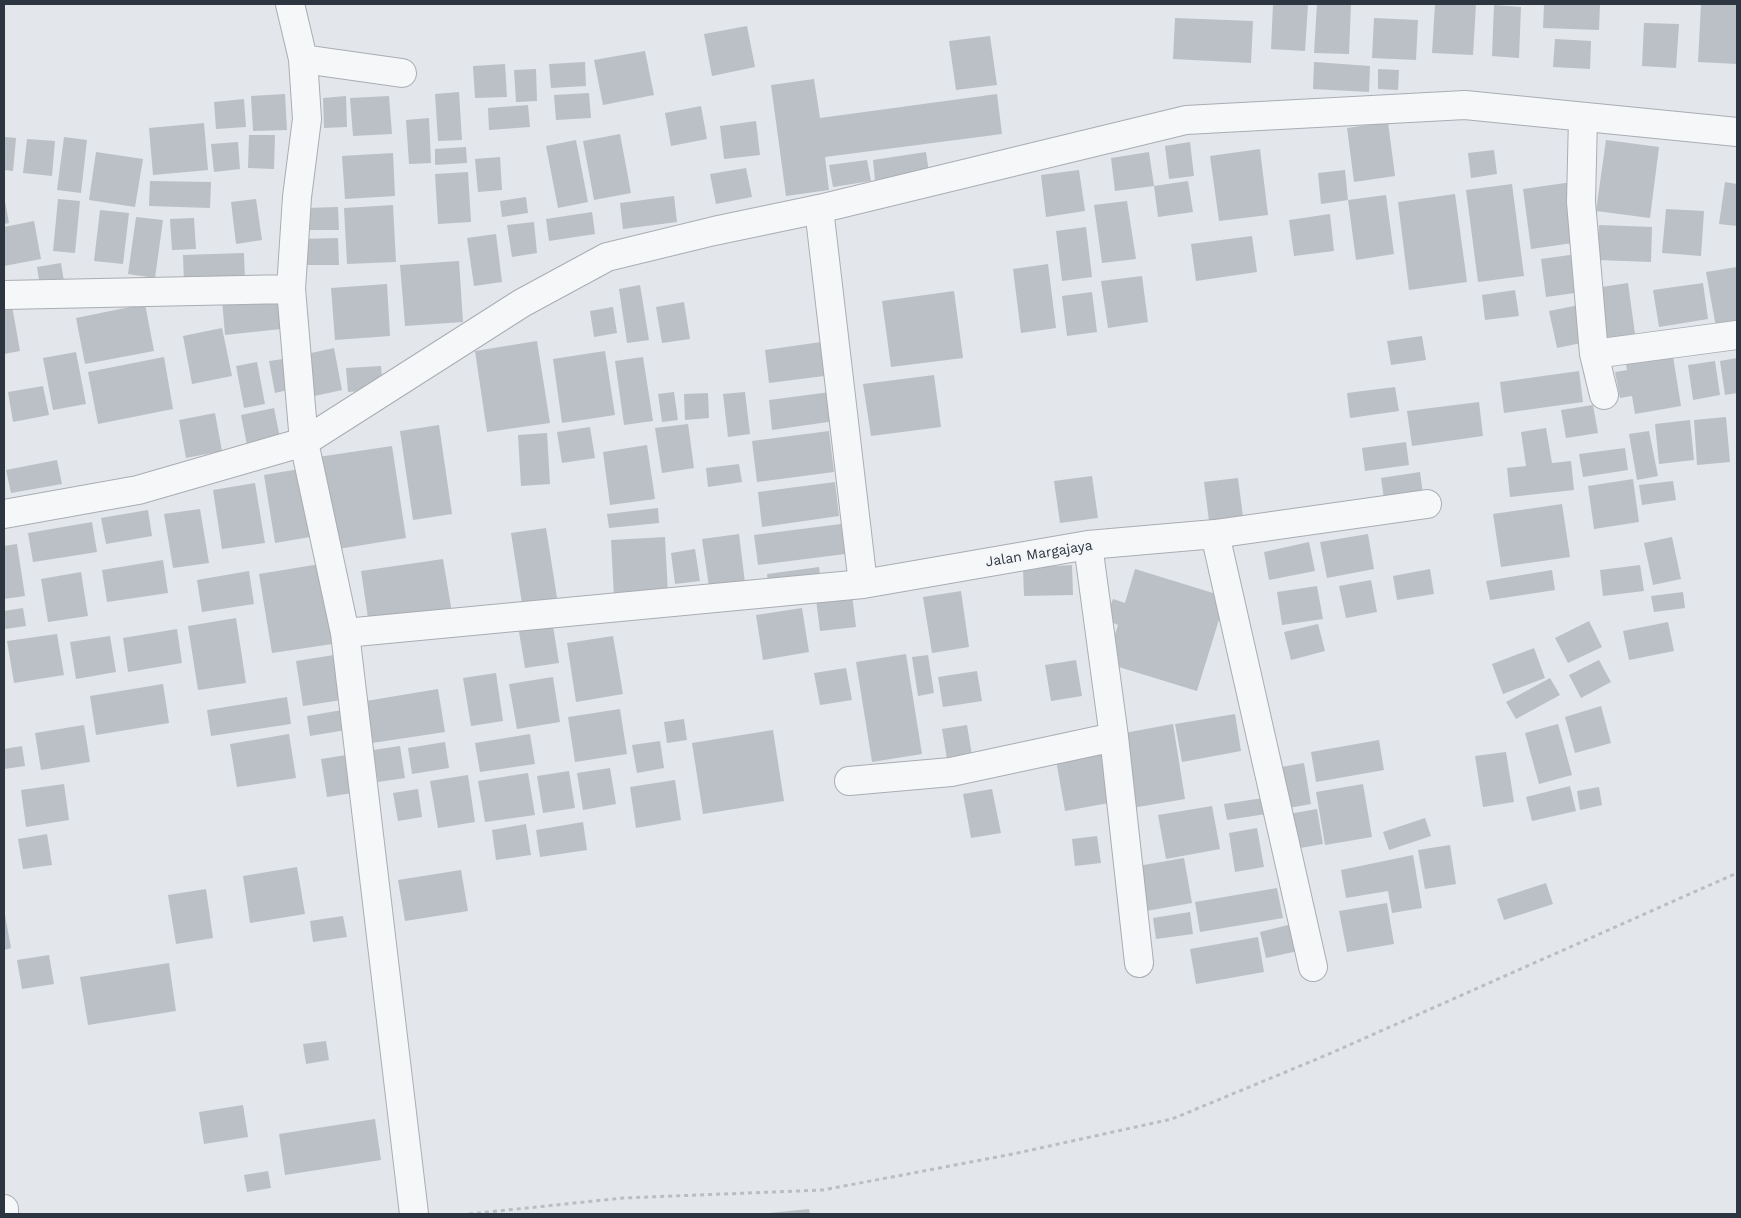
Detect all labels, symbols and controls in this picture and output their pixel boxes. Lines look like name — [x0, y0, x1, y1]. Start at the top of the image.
street label: Jalan Margajaya — [984, 537, 1094, 571]

